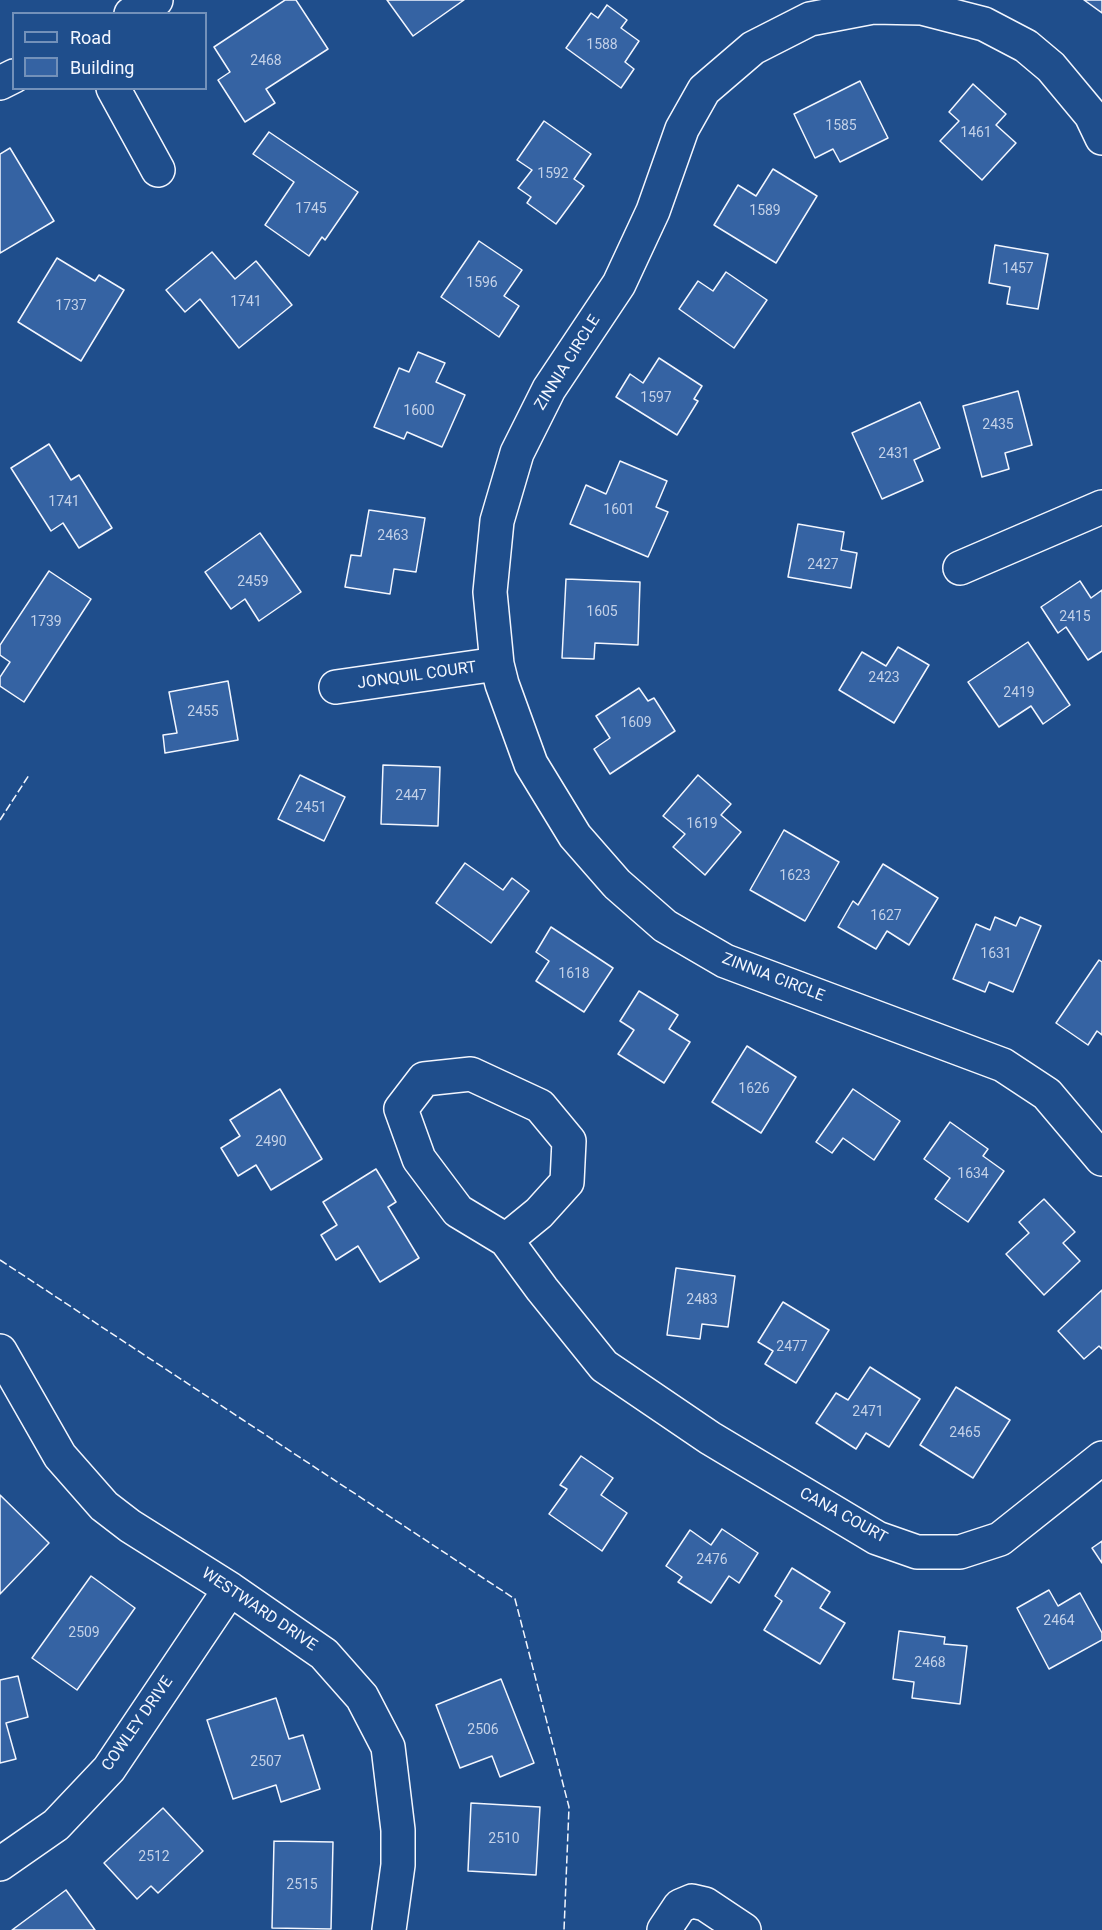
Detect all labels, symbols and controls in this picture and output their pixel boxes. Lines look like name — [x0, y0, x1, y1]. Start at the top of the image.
legend — [12, 12, 207, 90]
text: Road — [70, 27, 111, 48]
house number: 1588 — [586, 37, 618, 53]
house number: 2468 — [250, 53, 282, 69]
text: Building — [70, 57, 134, 78]
house number: 1585 — [825, 118, 857, 134]
house number: 1461 — [960, 125, 992, 141]
house number: 1592 — [537, 166, 569, 182]
house number: 1745 — [295, 201, 327, 217]
house number: 1589 — [749, 203, 781, 219]
house number: 1457 — [1002, 261, 1034, 277]
house number: 1596 — [466, 275, 498, 291]
house number: 1741 — [230, 294, 262, 310]
house number: 1737 — [55, 298, 87, 314]
street label: ZINNIA CIRCLE — [531, 312, 605, 414]
house number: 1597 — [640, 390, 672, 406]
house number: 1600 — [403, 403, 435, 419]
house number: 2435 — [982, 417, 1014, 433]
house number: 2431 — [878, 446, 910, 462]
house number: 1741 — [48, 494, 80, 510]
house number: 1601 — [603, 502, 635, 518]
house number: 2463 — [377, 528, 409, 544]
house number: 2427 — [807, 557, 839, 573]
house number: 2459 — [237, 574, 269, 590]
house number: 1605 — [586, 604, 618, 620]
house number: 2415 — [1059, 609, 1091, 625]
house number: 1739 — [30, 614, 62, 630]
street label: JONQUIL COURT — [356, 658, 478, 694]
house number: 2423 — [868, 670, 900, 686]
house number: 2419 — [1003, 685, 1035, 701]
house number: 2455 — [187, 704, 219, 720]
house number: 1609 — [620, 715, 652, 731]
house number: 2447 — [395, 788, 427, 804]
house number: 2451 — [295, 800, 327, 816]
house number: 1619 — [686, 816, 718, 832]
house number: 1623 — [779, 868, 811, 884]
house number: 1627 — [870, 908, 902, 924]
house number: 1631 — [980, 946, 1012, 962]
street label: ZINNIA CIRCLE — [719, 950, 827, 1006]
house number: 1618 — [558, 966, 590, 982]
house number: 1626 — [738, 1081, 770, 1097]
house number: 2490 — [255, 1134, 287, 1150]
house number: 1634 — [957, 1166, 989, 1182]
house number: 2483 — [686, 1292, 718, 1308]
house number: 2477 — [776, 1339, 808, 1355]
house number: 2471 — [852, 1404, 884, 1420]
house number: 2465 — [949, 1425, 981, 1441]
street label: CANA COURT — [796, 1484, 890, 1548]
house number: 2476 — [696, 1552, 728, 1568]
street label: WESTWARD DRIVE — [198, 1564, 320, 1656]
house number: 2464 — [1043, 1613, 1075, 1629]
house number: 2509 — [68, 1625, 100, 1641]
house number: 2468 — [914, 1655, 946, 1671]
street label: COWLEY DRIVE — [98, 1673, 178, 1775]
house number: 2506 — [467, 1722, 499, 1738]
house number: 2507 — [250, 1754, 282, 1770]
house number: 2510 — [488, 1831, 520, 1847]
house number: 2512 — [138, 1849, 170, 1865]
house number: 2515 — [286, 1877, 318, 1893]

